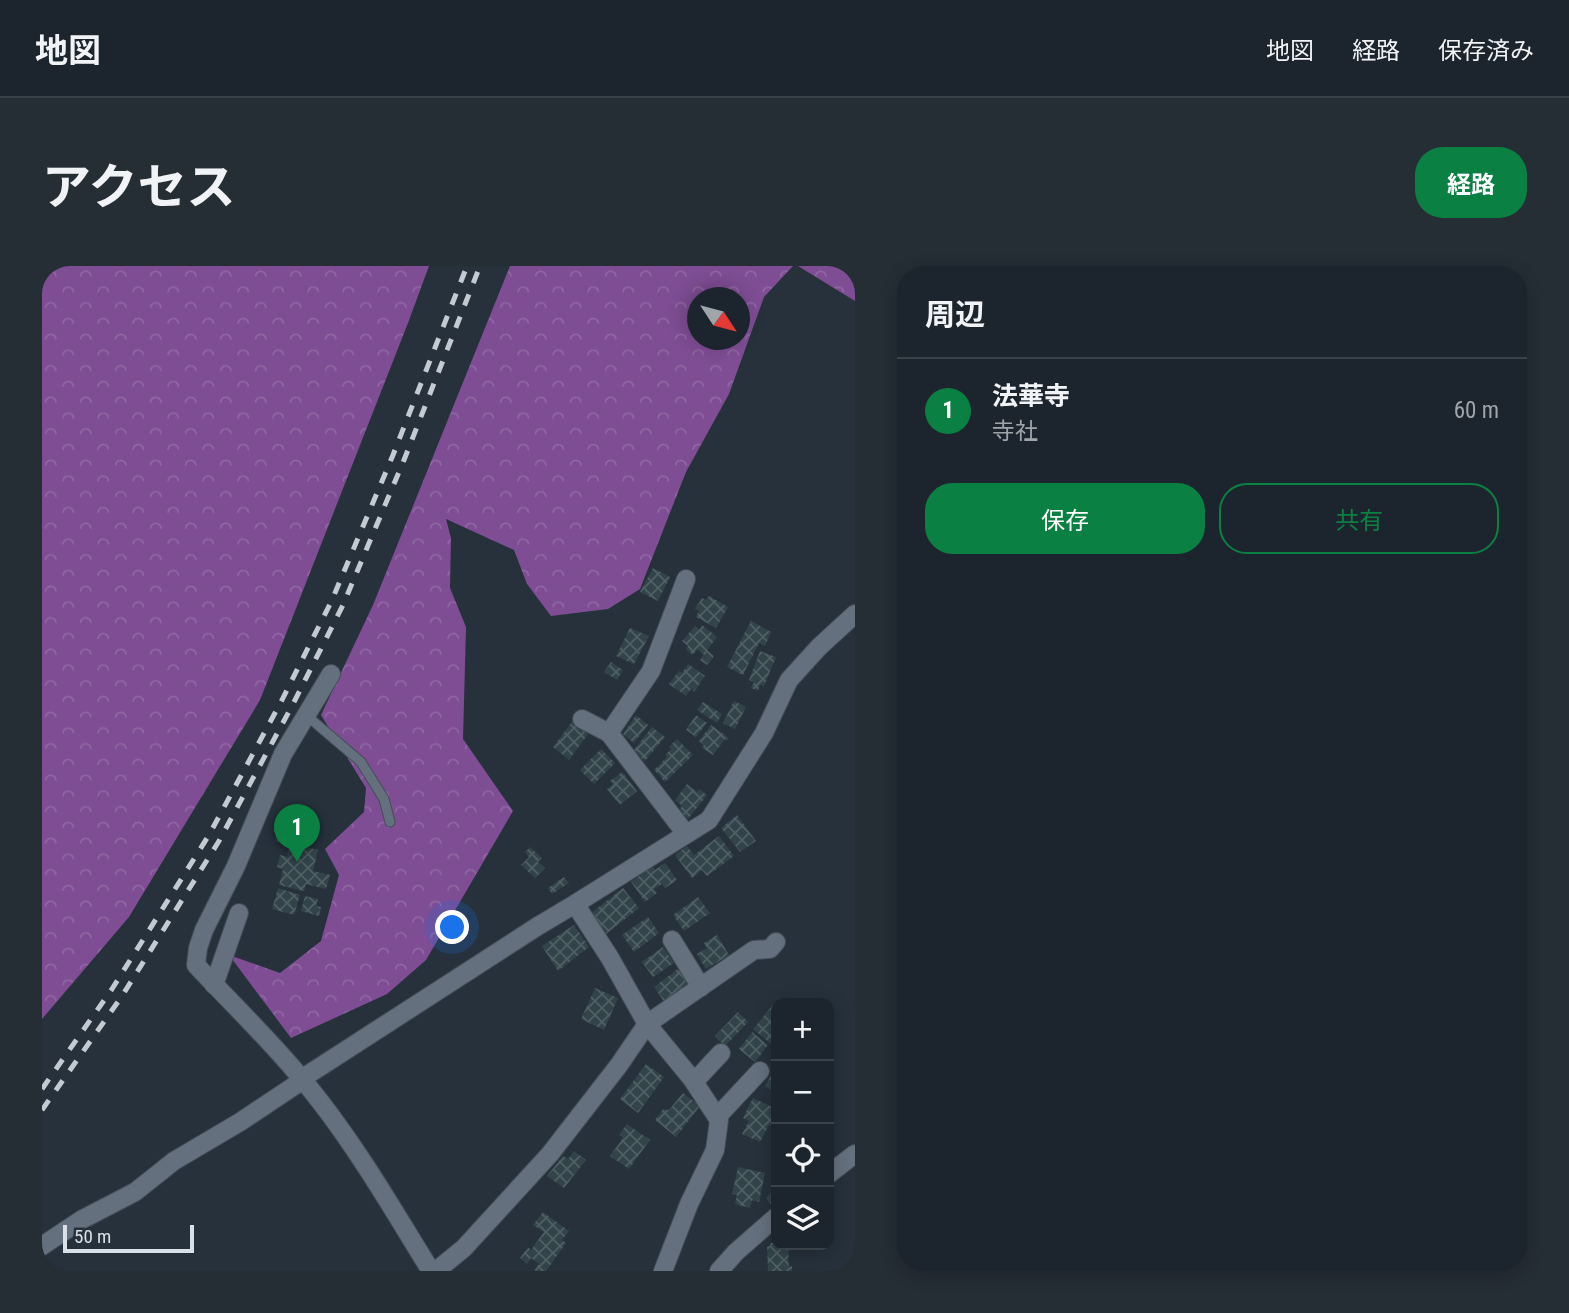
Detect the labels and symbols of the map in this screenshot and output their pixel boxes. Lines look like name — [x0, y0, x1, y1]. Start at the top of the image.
north arrow — [687, 287, 750, 350]
pin: 1 — [274, 804, 320, 862]
your location — [435, 910, 469, 944]
scale bar — [63, 1222, 194, 1254]

